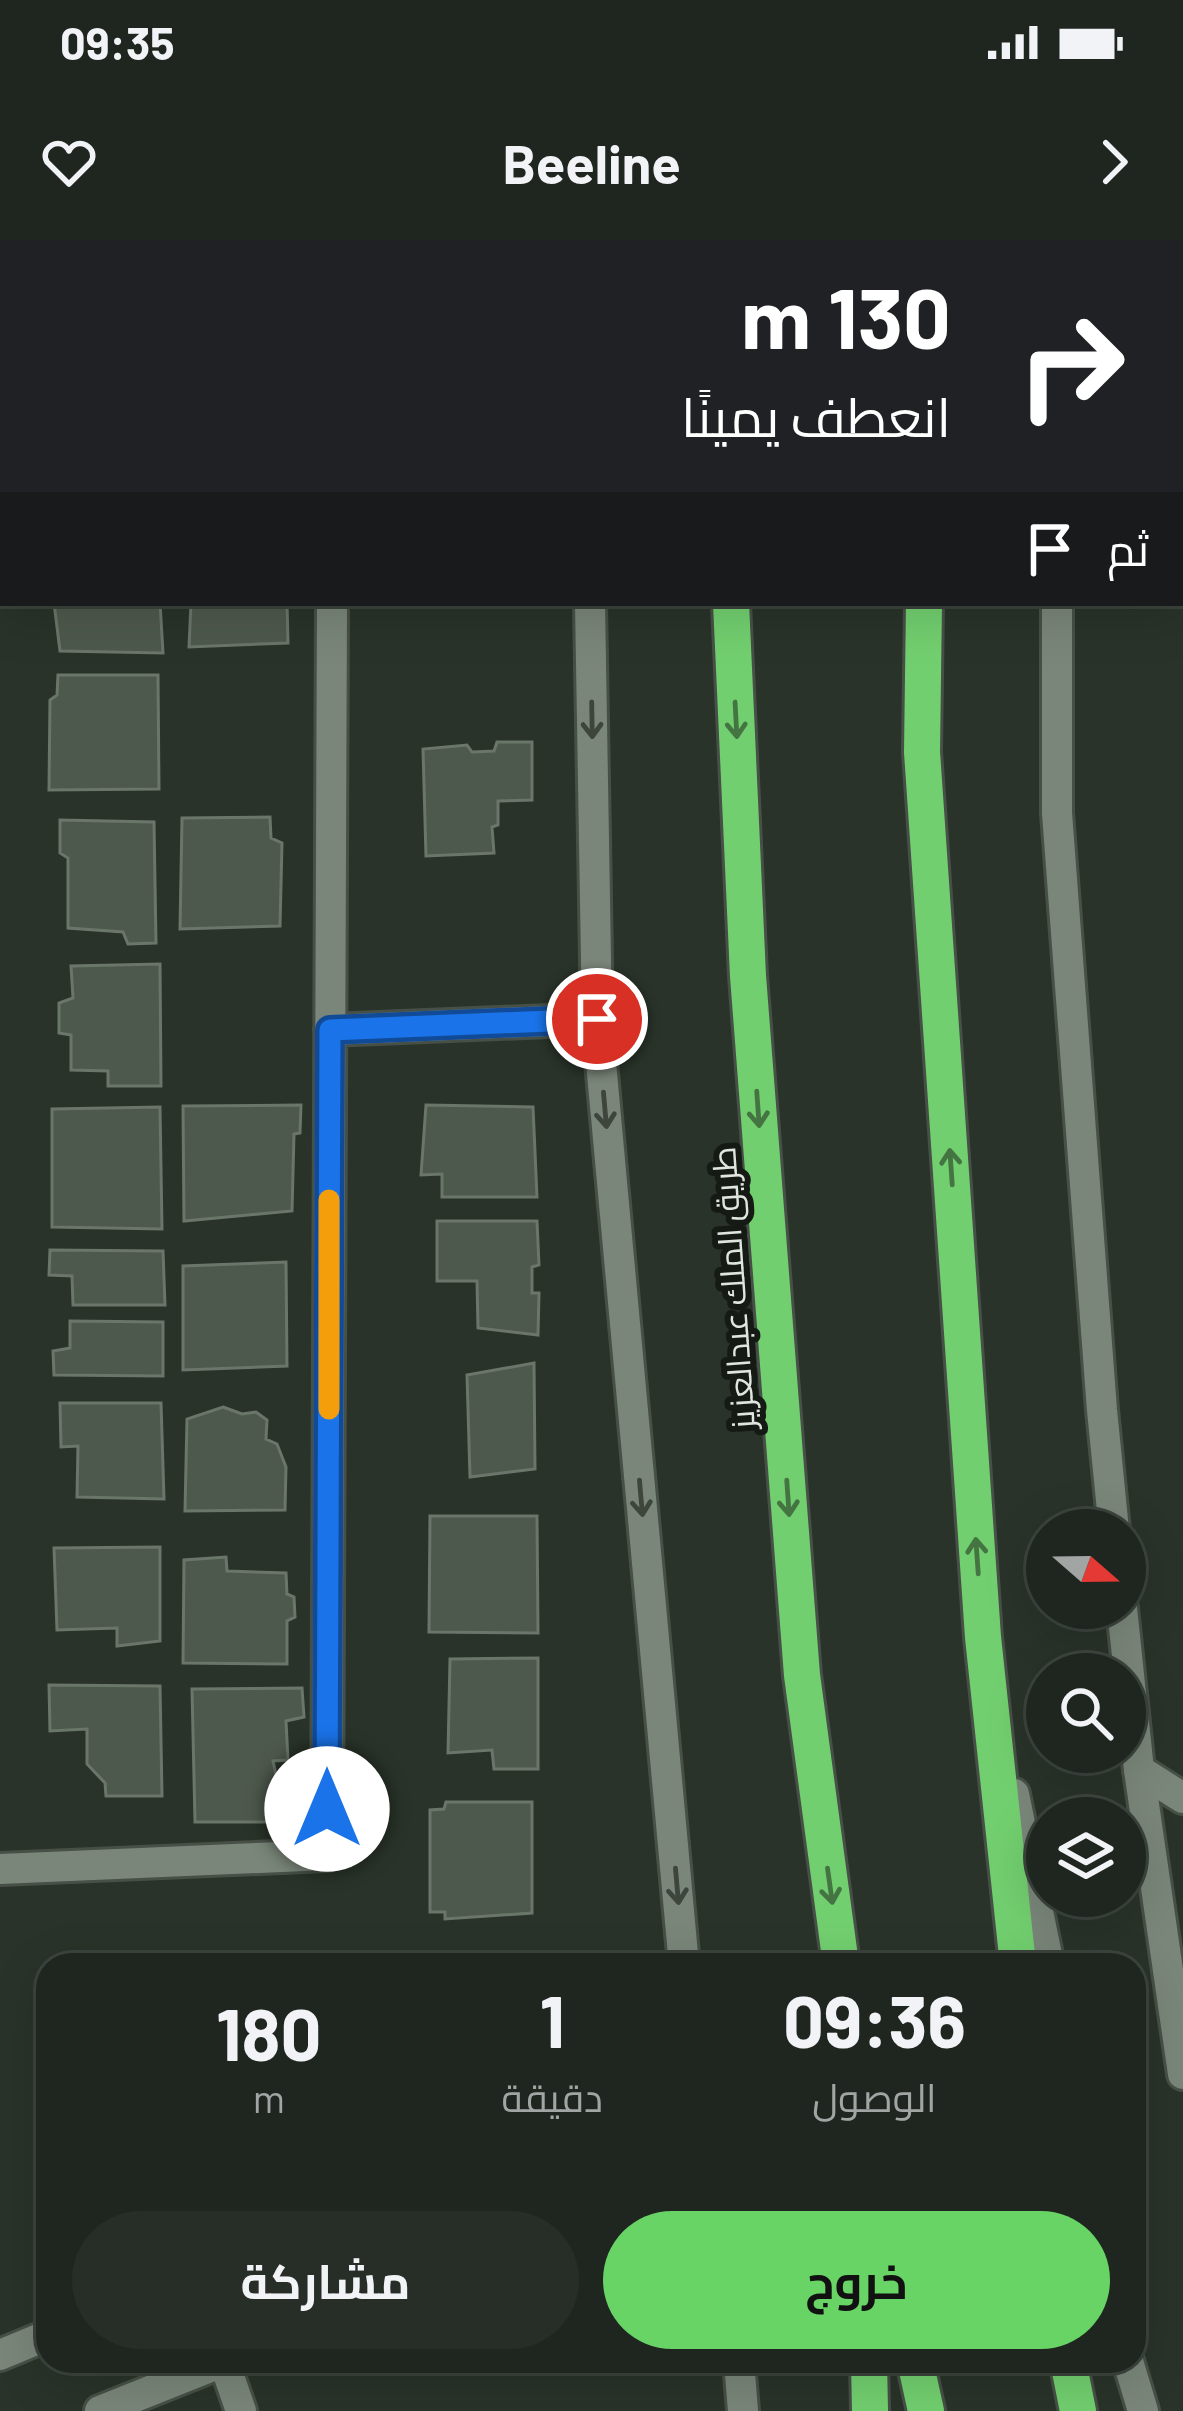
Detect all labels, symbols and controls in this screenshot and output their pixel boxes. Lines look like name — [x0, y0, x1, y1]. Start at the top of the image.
text: 09:35 — [60, 15, 174, 69]
icon: heart — [36, 129, 102, 195]
icon: forward — [1081, 129, 1147, 195]
text: Beeline — [502, 130, 681, 195]
text: 130 m — [741, 265, 951, 366]
icon: right — [993, 288, 1149, 444]
text: انعطف يمينًا — [681, 383, 951, 448]
icon: arrive — [1017, 516, 1083, 582]
text: ثم — [1107, 521, 1149, 575]
one-way arrow — [580, 700, 603, 739]
one-way arrow — [725, 700, 748, 739]
pin — [546, 968, 648, 1070]
icon: arrive — [564, 986, 630, 1052]
one-way arrow — [594, 1089, 617, 1128]
one-way arrow — [746, 1089, 769, 1128]
street label: طريق الملك عبدالعزيز — [702, 1145, 764, 1433]
one-way arrow — [939, 1148, 962, 1187]
one-way arrow — [630, 1478, 653, 1517]
one-way arrow — [776, 1478, 799, 1517]
north arrow — [1026, 1509, 1146, 1629]
map controls — [1026, 1509, 1146, 1917]
one-way arrow — [966, 1537, 989, 1576]
button: search — [1026, 1653, 1146, 1773]
position arrow — [264, 1746, 390, 1872]
button: layers — [1026, 1797, 1146, 1917]
one-way arrow — [819, 1865, 842, 1904]
one-way arrow — [666, 1866, 689, 1905]
text: 1 — [539, 1976, 565, 2062]
text: 09:36 — [783, 1976, 966, 2062]
text: 180 — [216, 1989, 322, 2075]
text: دقيقة — [502, 2073, 603, 2120]
text: الوصول — [812, 2073, 937, 2120]
text: m — [253, 2074, 285, 2121]
button: مشاركة — [72, 2211, 579, 2349]
button: خروج — [603, 2211, 1110, 2349]

